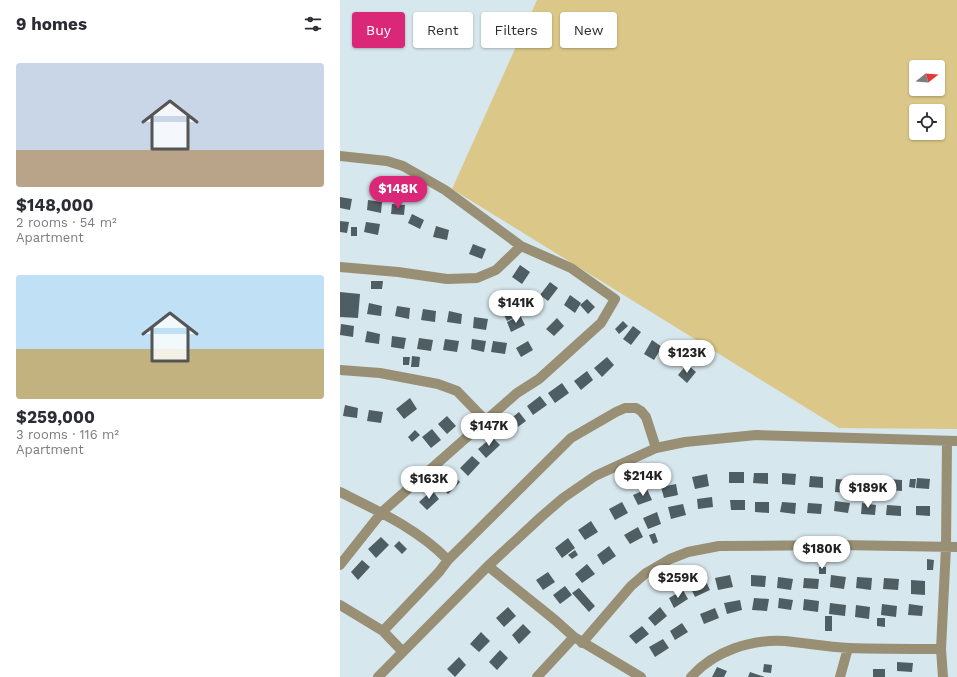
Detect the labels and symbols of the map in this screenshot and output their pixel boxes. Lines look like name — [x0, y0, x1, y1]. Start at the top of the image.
north arrow — [909, 60, 945, 96]
pin: $148K — [370, 176, 426, 210]
pin: $141K — [488, 290, 544, 324]
pin: $123K — [659, 340, 715, 374]
pin: $147K — [461, 413, 517, 447]
pin: $214K — [615, 463, 671, 497]
pin: $163K — [401, 466, 457, 500]
pin: $189K — [840, 475, 896, 509]
pin: $180K — [794, 536, 850, 570]
pin: $259K — [650, 565, 706, 599]

